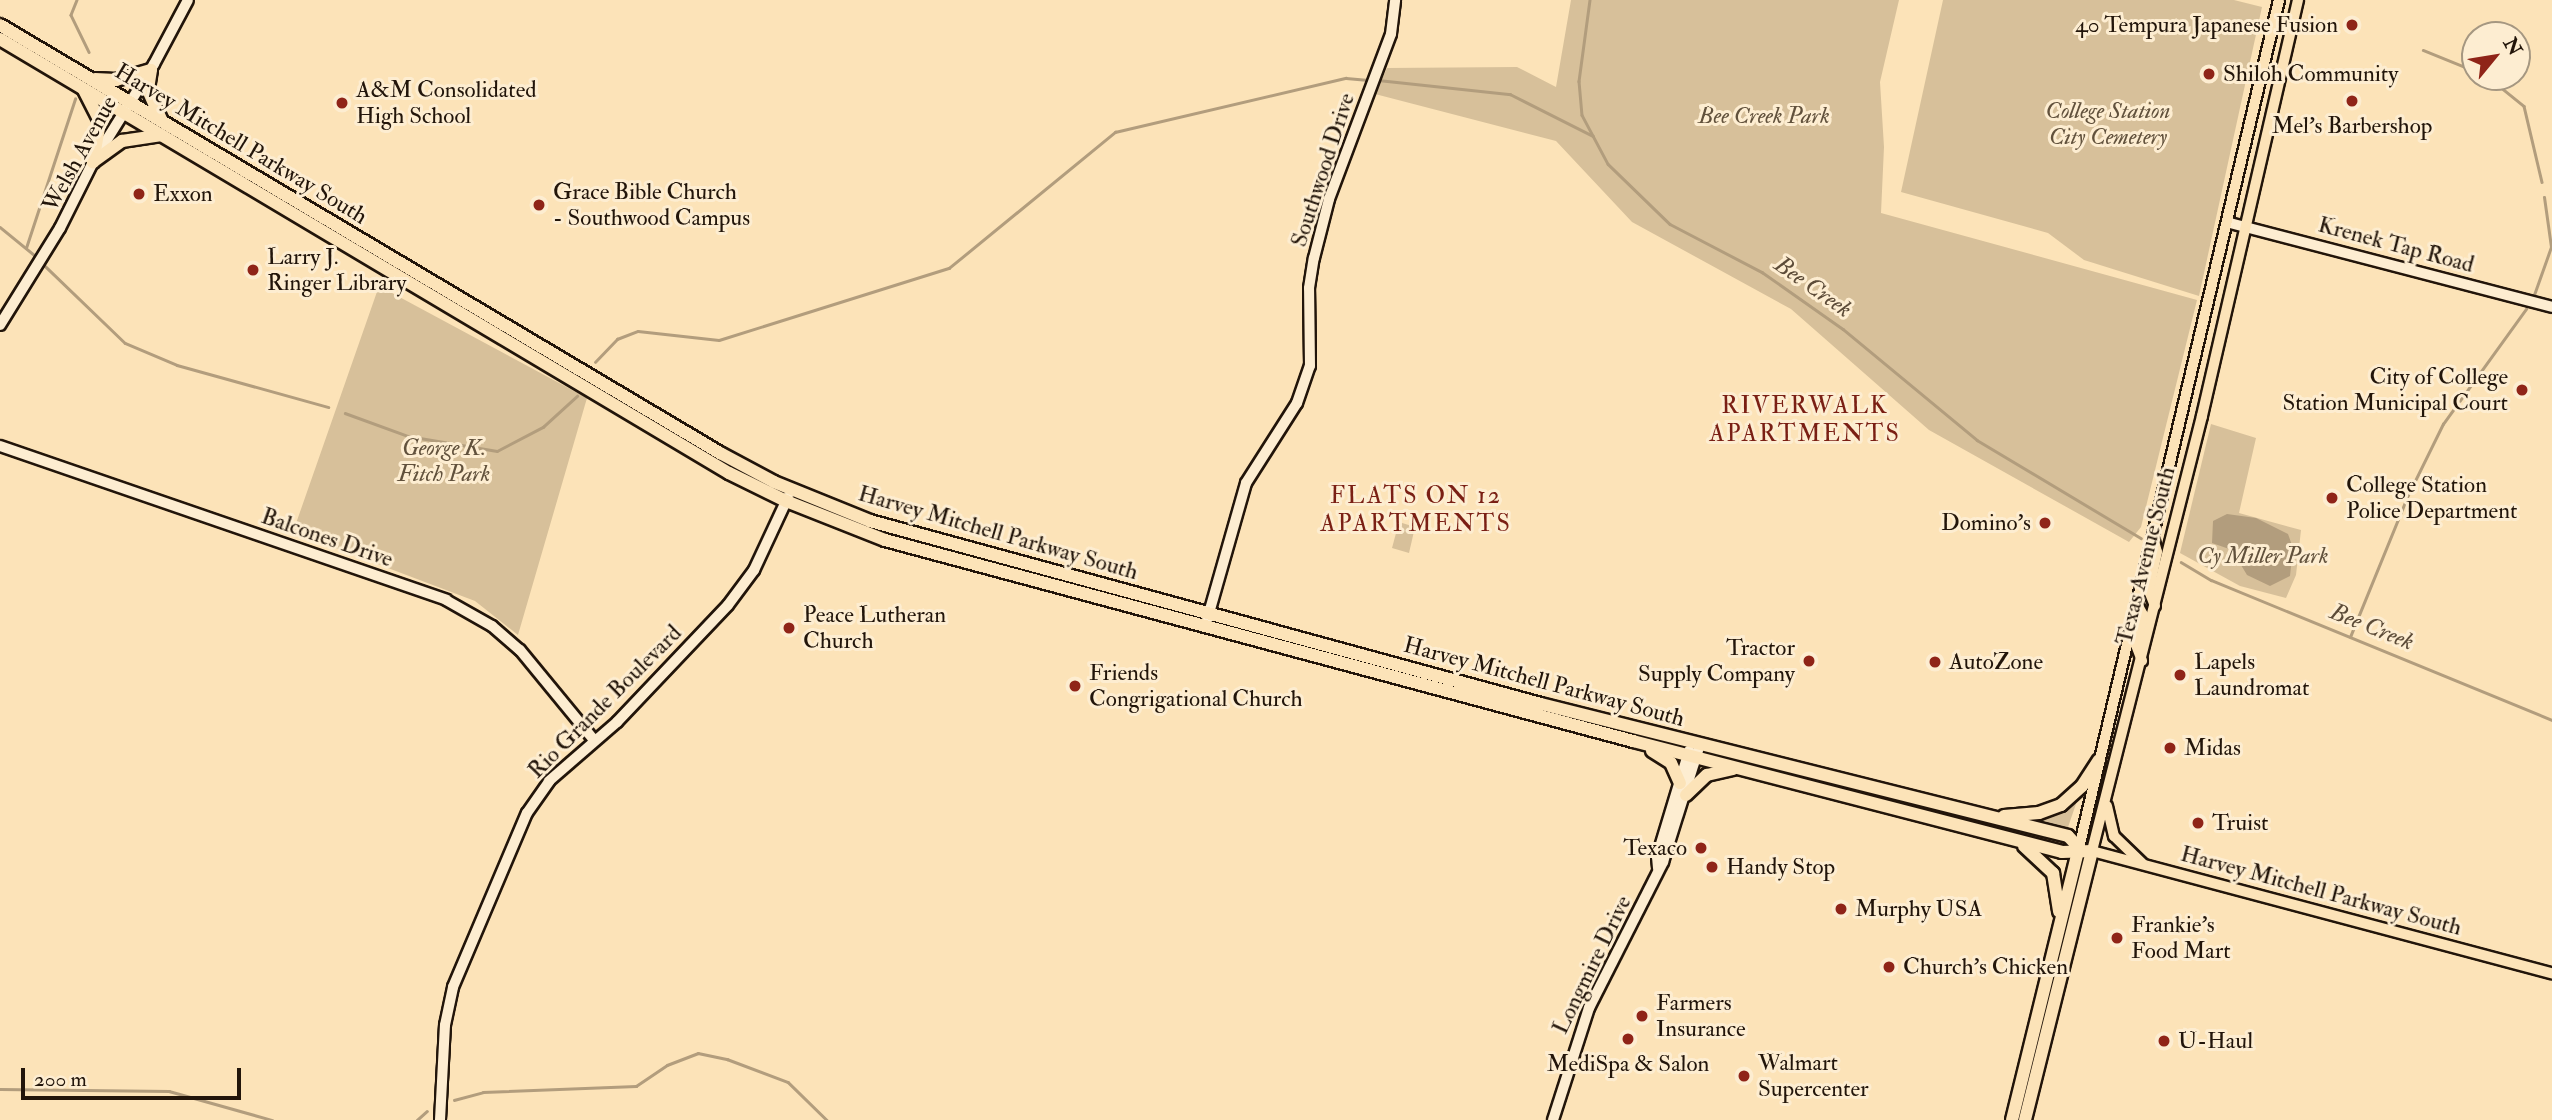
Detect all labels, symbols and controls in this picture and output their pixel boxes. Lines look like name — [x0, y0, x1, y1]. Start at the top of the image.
place label: 40 Tempura Japanese Fusion — [2075, 11, 2338, 39]
marker: 40 Tempura Japanese Fusion — [2344, 17, 2360, 33]
north arrow — [2461, 21, 2531, 91]
text: N — [2498, 33, 2527, 60]
street label: Harvey Mitchell Parkway South — [110, 58, 372, 230]
place label: Shiloh Community — [2223, 60, 2398, 88]
marker: Shiloh Community — [2201, 66, 2217, 82]
place label: A&M Consolidated High School — [356, 76, 537, 130]
street label: Southwood Drive — [1285, 90, 1361, 250]
street label: Welsh Avenue — [37, 91, 123, 217]
marker: Mel's Barbershop — [2344, 93, 2360, 109]
marker: A&M Consolidated High School — [334, 95, 350, 111]
park label: College Station City Cemetery — [2046, 97, 2170, 151]
park label: Bee Creek Park — [1698, 102, 1830, 130]
place label: Mel's Barbershop — [2272, 112, 2432, 140]
place label: Grace Bible Church - Southwood Campus — [553, 178, 750, 232]
place label: Exxon — [153, 180, 213, 208]
marker: Exxon — [131, 186, 147, 202]
marker: Grace Bible Church - Southwood Campus — [531, 197, 547, 213]
street label: Krenek Tap Road — [2315, 211, 2477, 279]
place label: Larry J. Ringer Library — [267, 243, 406, 297]
water label: Bee Creek — [1769, 250, 1857, 324]
marker: Larry J. Ringer Library — [245, 262, 261, 278]
place label: City of College Station Municipal Court — [2282, 363, 2508, 417]
marker: City of College Station Municipal Court — [2514, 382, 2530, 398]
district label: RIVERWALK APARTMENTS — [1710, 392, 1900, 448]
park label: George K. Fitch Park — [398, 434, 490, 488]
street label: Texas Avenue South — [2110, 464, 2182, 648]
place label: College Station Police Department — [2346, 471, 2517, 525]
street label: Harvey Mitchell Parkway South — [855, 480, 1141, 586]
district label: FLATS ON 12 APARTMENTS — [1321, 482, 1511, 538]
marker: College Station Police Department — [2324, 490, 2340, 506]
street label: Balcones Drive — [258, 503, 396, 573]
place label: Domino's — [1941, 509, 2031, 537]
marker: Domino's — [2037, 515, 2053, 531]
park label: Cy Miller Park — [2198, 542, 2328, 570]
water label: Bee Creek — [2326, 597, 2418, 657]
place label: Peace Lutheran Church — [803, 601, 946, 655]
street label: Rio Grande Boulevard — [522, 619, 688, 785]
marker: Peace Lutheran Church — [781, 620, 797, 636]
street label: Harvey Mitchell Parkway South — [1400, 631, 1688, 733]
place label: Tractor Supply Company — [1638, 634, 1795, 688]
place label: AutoZone — [1949, 648, 2043, 676]
place label: Lapels Laundromat — [2194, 648, 2309, 702]
marker: Tractor Supply Company — [1801, 653, 1817, 669]
marker: AutoZone — [1927, 654, 1943, 670]
place label: Friends Congrigational Church — [1089, 659, 1303, 713]
marker: Lapels Laundromat — [2172, 667, 2188, 683]
marker: Friends Congrigational Church — [1067, 678, 1083, 694]
place label: Midas — [2184, 734, 2241, 762]
marker: Midas — [2162, 740, 2178, 756]
place label: Truist — [2212, 809, 2269, 837]
marker: Truist — [2190, 815, 2206, 831]
place label: Texaco — [1623, 834, 1687, 862]
marker: Texaco — [1693, 840, 1709, 856]
street label: Harvey Mitchell Parkway South — [2177, 840, 2465, 942]
place label: Handy Stop — [1726, 853, 1835, 881]
marker: Handy Stop — [1704, 859, 1720, 875]
street label: Longmire Drive — [1547, 891, 1637, 1039]
place label: Murphy USA — [1855, 895, 1982, 923]
marker: Murphy USA — [1833, 901, 1849, 917]
place label: Frankie's Food Mart — [2131, 911, 2231, 965]
marker: Frankie's Food Mart — [2109, 930, 2125, 946]
place label: Church's Chicken — [1903, 953, 2068, 981]
marker: Church's Chicken — [1881, 959, 1897, 975]
place label: Farmers Insurance — [1656, 989, 1746, 1043]
marker: Farmers Insurance — [1634, 1008, 1650, 1024]
place label: U-Haul — [2178, 1027, 2253, 1055]
marker: MediSpa & Salon — [1620, 1031, 1636, 1047]
marker: U-Haul — [2156, 1033, 2172, 1049]
place label: Walmart Supercenter — [1758, 1049, 1869, 1103]
place label: MediSpa & Salon — [1547, 1050, 1709, 1078]
scale bar — [24, 1054, 245, 1098]
text: 200 m — [34, 1066, 87, 1093]
marker: Walmart Supercenter — [1736, 1068, 1752, 1084]

